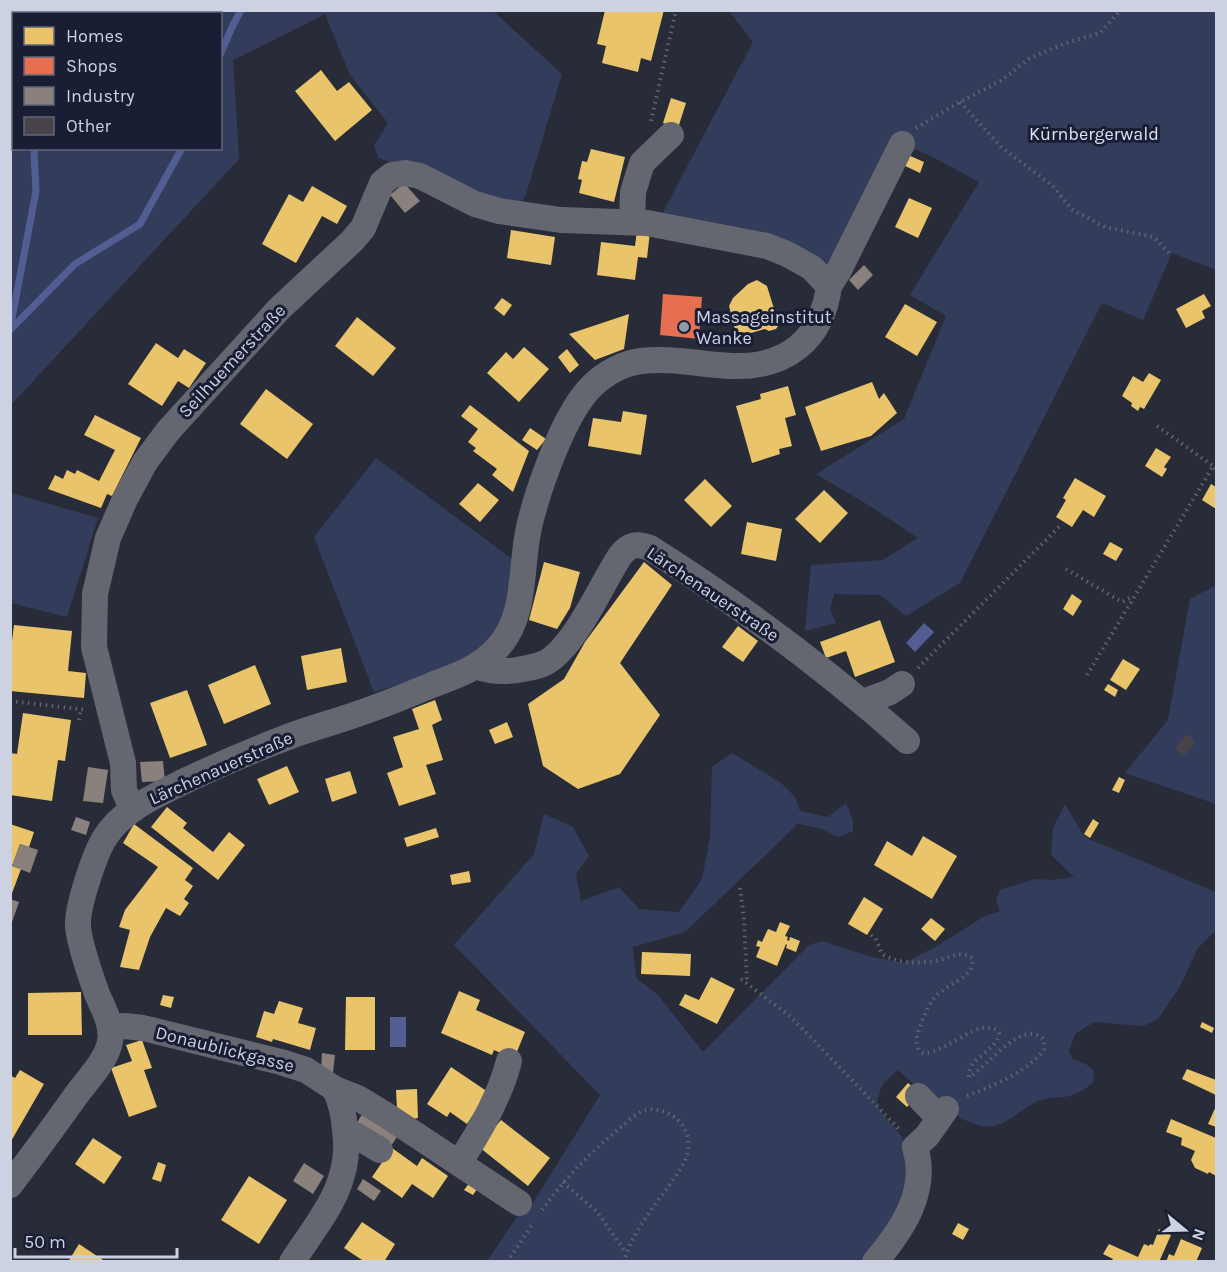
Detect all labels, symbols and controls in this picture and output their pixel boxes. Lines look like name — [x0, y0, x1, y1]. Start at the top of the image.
legend — [12, 12, 222, 150]
text: Homes — [66, 25, 123, 47]
text: Shops — [66, 55, 118, 77]
text: Industry — [66, 85, 135, 107]
text: Other — [66, 115, 111, 137]
park label: Kürnbergerwald — [1029, 123, 1159, 145]
street label: Seilhuemerstraße — [174, 300, 290, 422]
place label: Massageinstitut Wanke — [696, 306, 832, 349]
marker: Massageinstitut Wanke — [677, 320, 691, 334]
street label: Lärchenauerstraße — [643, 542, 783, 646]
street label: Lärchenauerstraße — [146, 727, 296, 809]
street label: Donaublickgasse — [153, 1021, 297, 1077]
north arrow — [1155, 1200, 1215, 1260]
scale bar — [15, 1221, 177, 1259]
text: N — [1188, 1226, 1210, 1243]
text: 50 m — [24, 1231, 66, 1253]

